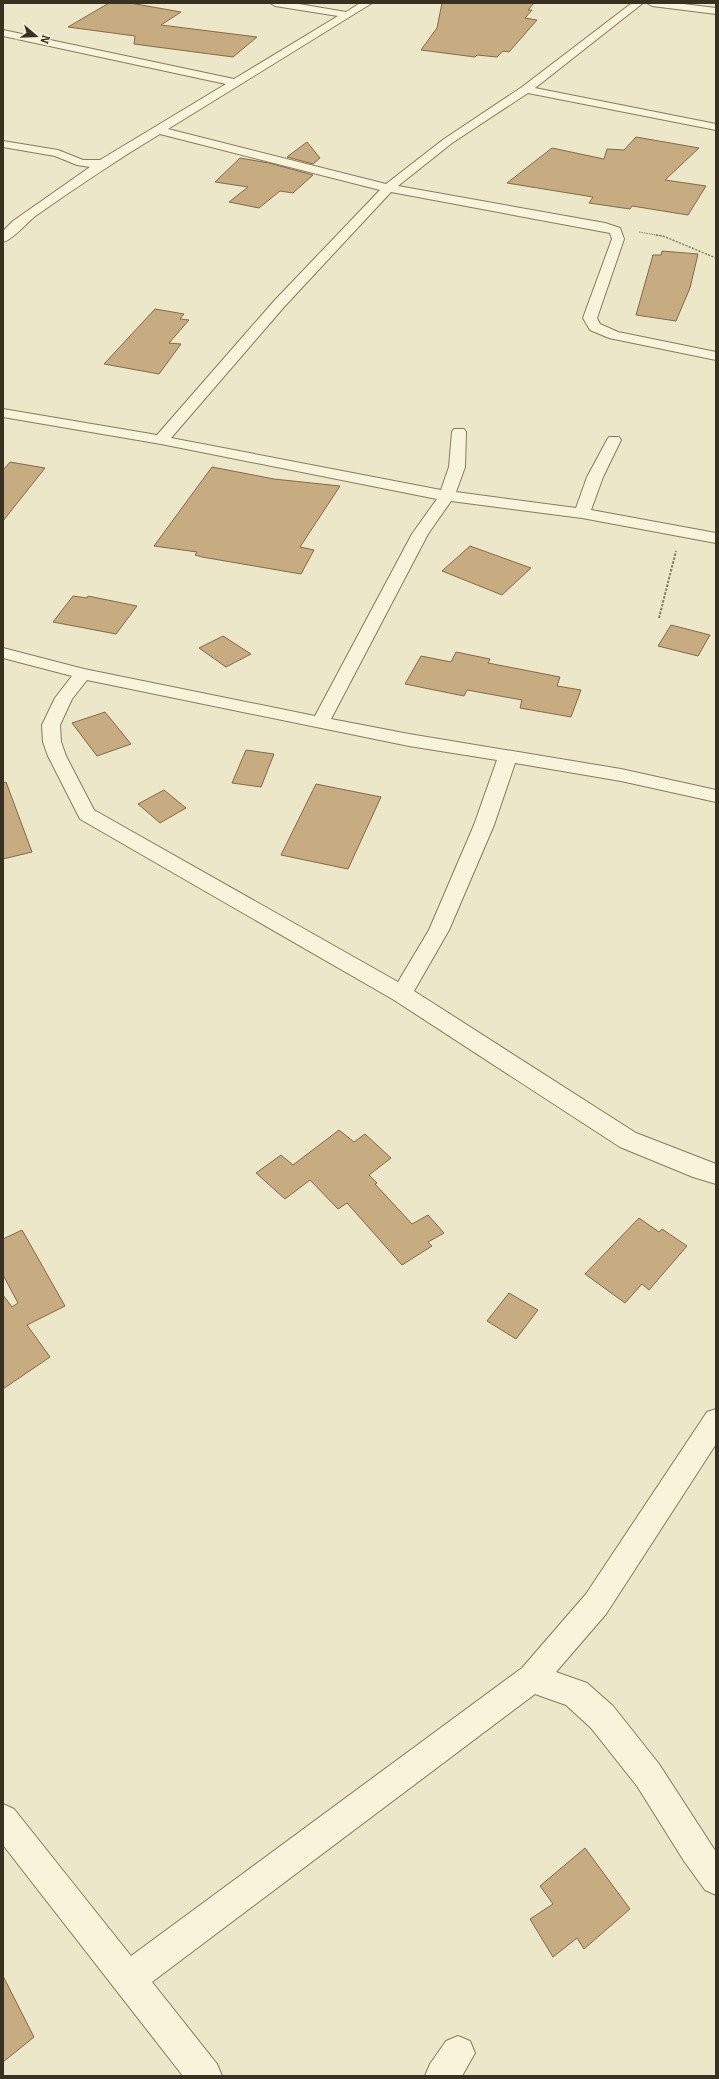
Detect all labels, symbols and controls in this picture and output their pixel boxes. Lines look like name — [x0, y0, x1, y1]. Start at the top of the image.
north arrow — [16, 16, 56, 56]
text: N — [37, 33, 53, 46]

